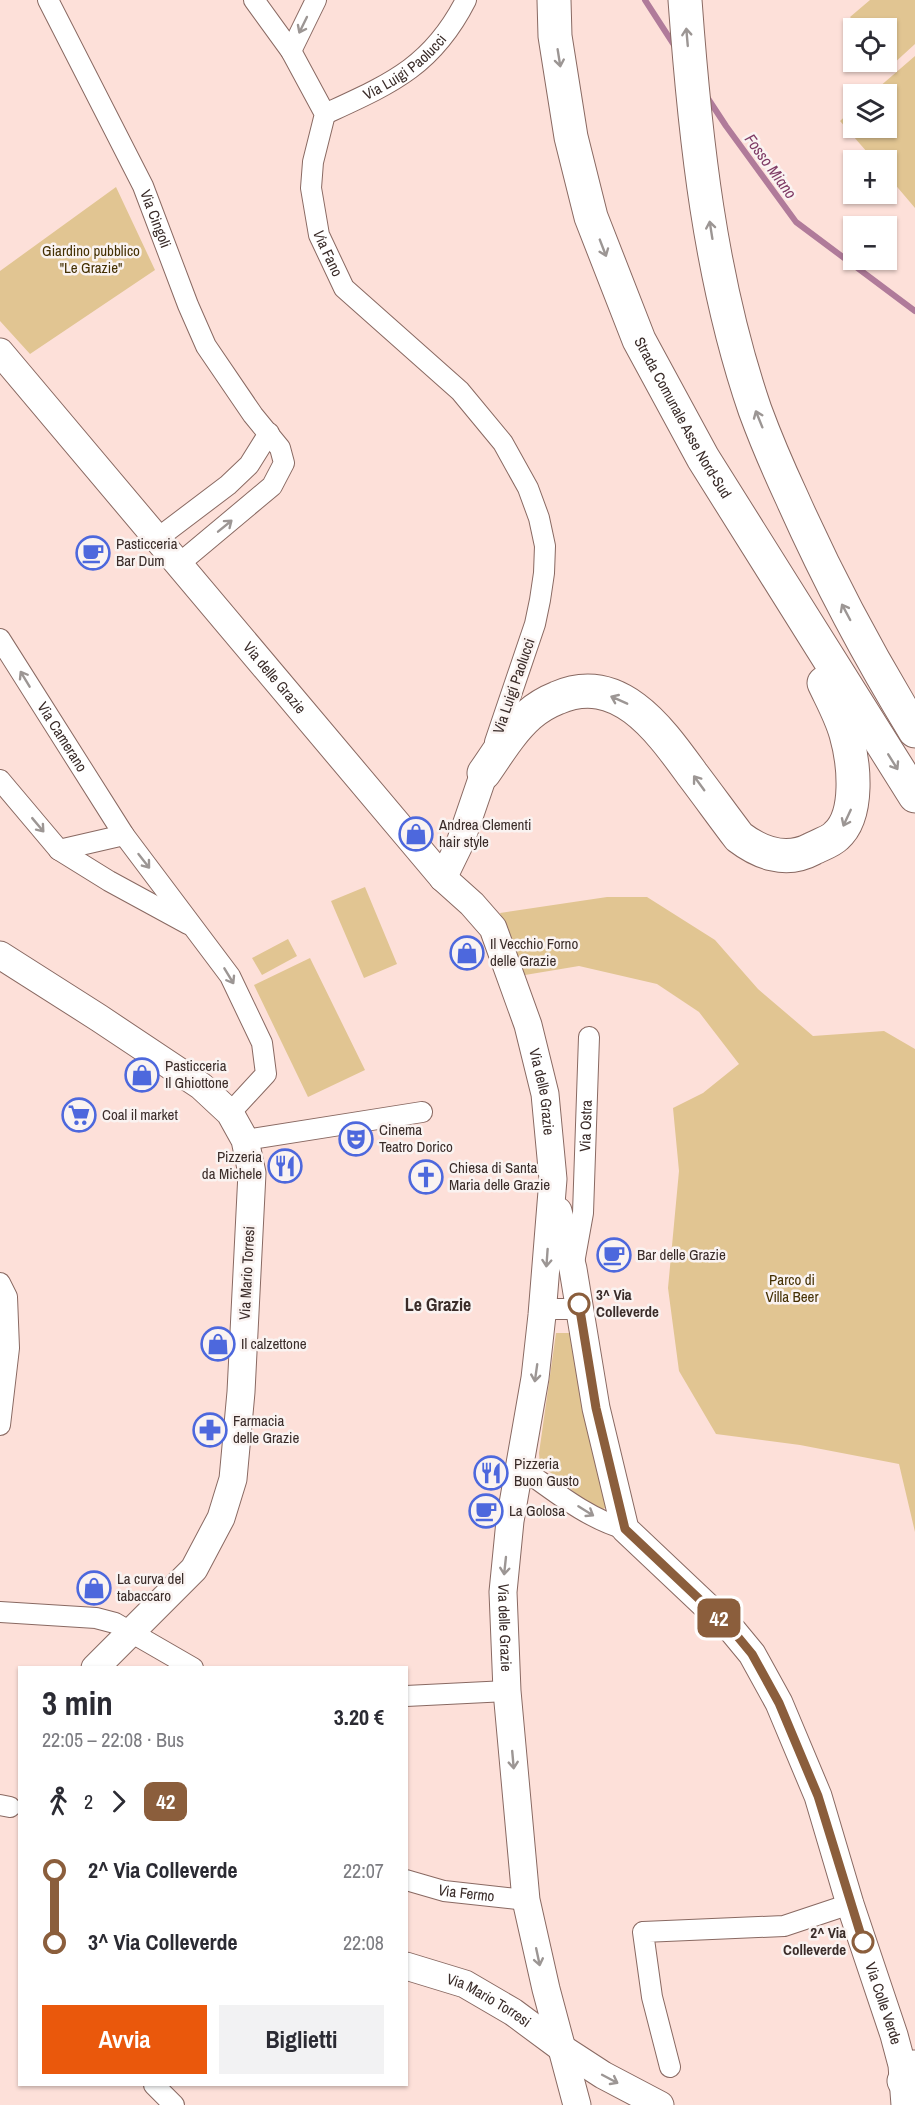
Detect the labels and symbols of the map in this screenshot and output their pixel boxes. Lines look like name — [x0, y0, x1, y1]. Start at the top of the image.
one-way arrow — [297, 16, 309, 34]
one-way arrow — [682, 28, 693, 47]
street label: Via Luigi Paolucci — [359, 30, 451, 105]
one-way arrow — [553, 48, 564, 68]
water label: Fosso Miano — [740, 129, 802, 203]
street label: Via Cingoli — [135, 187, 176, 251]
one-way arrow — [705, 221, 716, 241]
street label: Via Fano — [308, 229, 348, 280]
one-way arrow — [598, 238, 609, 256]
park label: Giardino pubblico "Le Grazie" — [42, 240, 140, 278]
street label: Strada Comunale Asse Nord-Sud — [629, 333, 737, 502]
one-way arrow — [753, 410, 764, 429]
one-way arrow — [217, 520, 233, 533]
place label: Pasticceria Bar Dum — [116, 533, 178, 571]
cafe icon: Pasticceria Bar Dum — [75, 535, 111, 571]
one-way arrow — [840, 603, 851, 621]
street label: Via Luigi Paolucci — [487, 635, 540, 736]
street label: Via delle Grazie — [238, 637, 311, 718]
one-way arrow — [19, 671, 31, 688]
one-way arrow — [610, 693, 628, 705]
street label: Via Camerano — [32, 698, 93, 776]
one-way arrow — [888, 753, 900, 770]
one-way arrow — [693, 775, 705, 791]
one-way arrow — [841, 809, 852, 827]
place label: Andrea Clementi hair style — [438, 814, 531, 852]
shop icon: Andrea Clementi hair style — [398, 816, 434, 852]
one-way arrow — [31, 817, 44, 833]
one-way arrow — [138, 853, 150, 869]
place label: Il Vecchio Forno delle Grazie — [490, 933, 578, 971]
shop icon: Il Vecchio Forno delle Grazie — [449, 935, 485, 971]
one-way arrow — [223, 967, 235, 984]
street label: Via delle Grazie — [524, 1046, 560, 1136]
place label: Pasticceria Il Ghiottone — [165, 1055, 229, 1093]
shop icon: Pasticceria Il Ghiottone — [124, 1057, 160, 1093]
supermarket icon: Coal il market — [61, 1097, 97, 1133]
street label: Via Ostra — [574, 1099, 597, 1152]
place label: Coal il market — [102, 1104, 178, 1125]
place label: Cinema Teatro Dorico — [379, 1119, 453, 1157]
theatre icon: Cinema Teatro Dorico — [338, 1121, 374, 1157]
place label: Pizzeria da Michele — [202, 1146, 262, 1184]
restaurant icon: Pizzeria da Michele — [267, 1148, 303, 1184]
place label: Chiesa di Santa Maria delle Grazie — [449, 1157, 550, 1195]
church icon: Chiesa di Santa Maria delle Grazie — [408, 1159, 444, 1195]
street label: Via Mario Torresi — [234, 1226, 259, 1320]
cafe icon: Bar delle Grazie — [596, 1237, 632, 1273]
place label: Bar delle Grazie — [637, 1244, 726, 1265]
one-way arrow — [541, 1248, 552, 1268]
park label: Parco di Villa Beer — [765, 1269, 819, 1307]
place label: 3^ Via Colleverde — [596, 1284, 659, 1322]
district label: Le Grazie — [405, 1292, 471, 1317]
marker: 3^ Via Colleverde — [568, 1293, 590, 1315]
shop icon: Il calzettone — [200, 1326, 236, 1362]
place label: Il calzettone — [241, 1333, 307, 1354]
one-way arrow — [530, 1363, 541, 1383]
place label: Farmacia delle Grazie — [233, 1410, 299, 1448]
pharmacy icon: Farmacia delle Grazie — [192, 1412, 228, 1448]
place label: Pizzeria Buon Gusto — [514, 1453, 579, 1491]
restaurant icon: Pizzeria Buon Gusto — [473, 1455, 509, 1491]
cafe icon: La Golosa — [468, 1493, 504, 1529]
place label: La Golosa — [509, 1500, 565, 1521]
one-way arrow — [577, 1506, 594, 1518]
one-way arrow — [500, 1555, 511, 1575]
place label: La curva del tabaccaro — [117, 1568, 184, 1606]
shop icon: La curva del tabaccaro — [76, 1570, 112, 1606]
street label: Via delle Grazie — [493, 1583, 517, 1672]
line badge: 42 — [692, 1598, 746, 1638]
one-way arrow — [508, 1750, 519, 1770]
street label: Via Fermo — [436, 1879, 496, 1906]
place label: 2^ Via Colleverde — [783, 1922, 846, 1960]
marker: 2^ Via Colleverde — [852, 1931, 874, 1953]
one-way arrow — [533, 1947, 545, 1966]
street label: Via Colle Verde — [860, 1960, 907, 2047]
street label: Via Mario Torresi — [444, 1968, 535, 2032]
one-way arrow — [601, 2074, 619, 2085]

